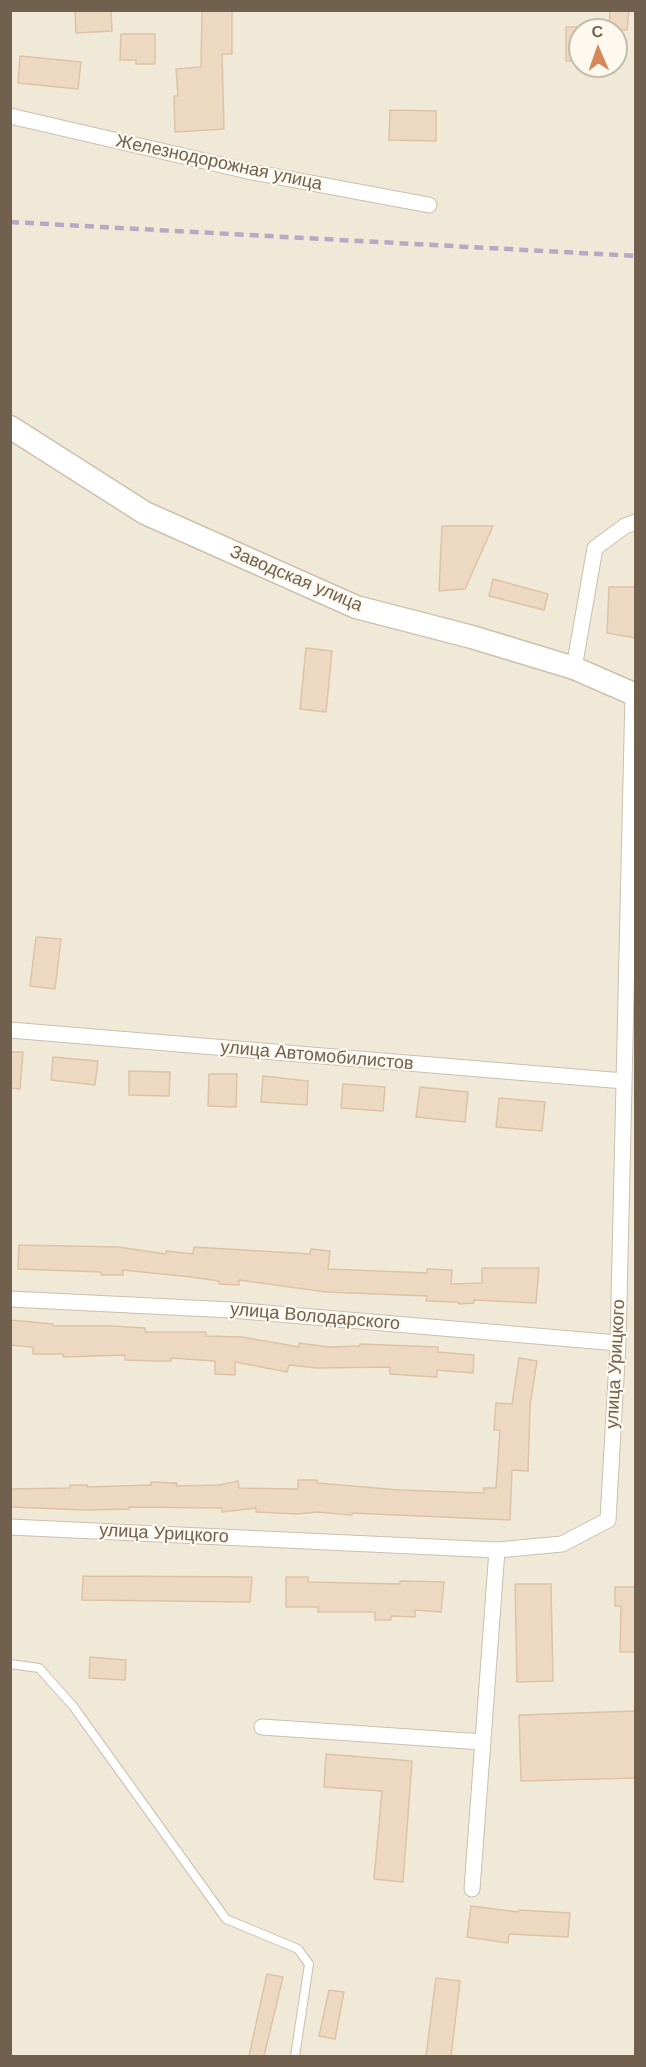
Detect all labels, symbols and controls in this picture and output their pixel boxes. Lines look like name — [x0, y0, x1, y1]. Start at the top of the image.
north arrow — [568, 18, 628, 78]
text: С — [591, 23, 603, 40]
street label: Железнодорожная улица — [114, 131, 324, 195]
street label: Заводская улица — [226, 541, 366, 617]
street label: улица Автомобилистов — [220, 1037, 414, 1075]
street label: улица Володарского — [229, 1299, 401, 1335]
street label: улица Урицкого — [602, 1299, 630, 1429]
street label: улица Урицкого — [99, 1520, 229, 1548]

